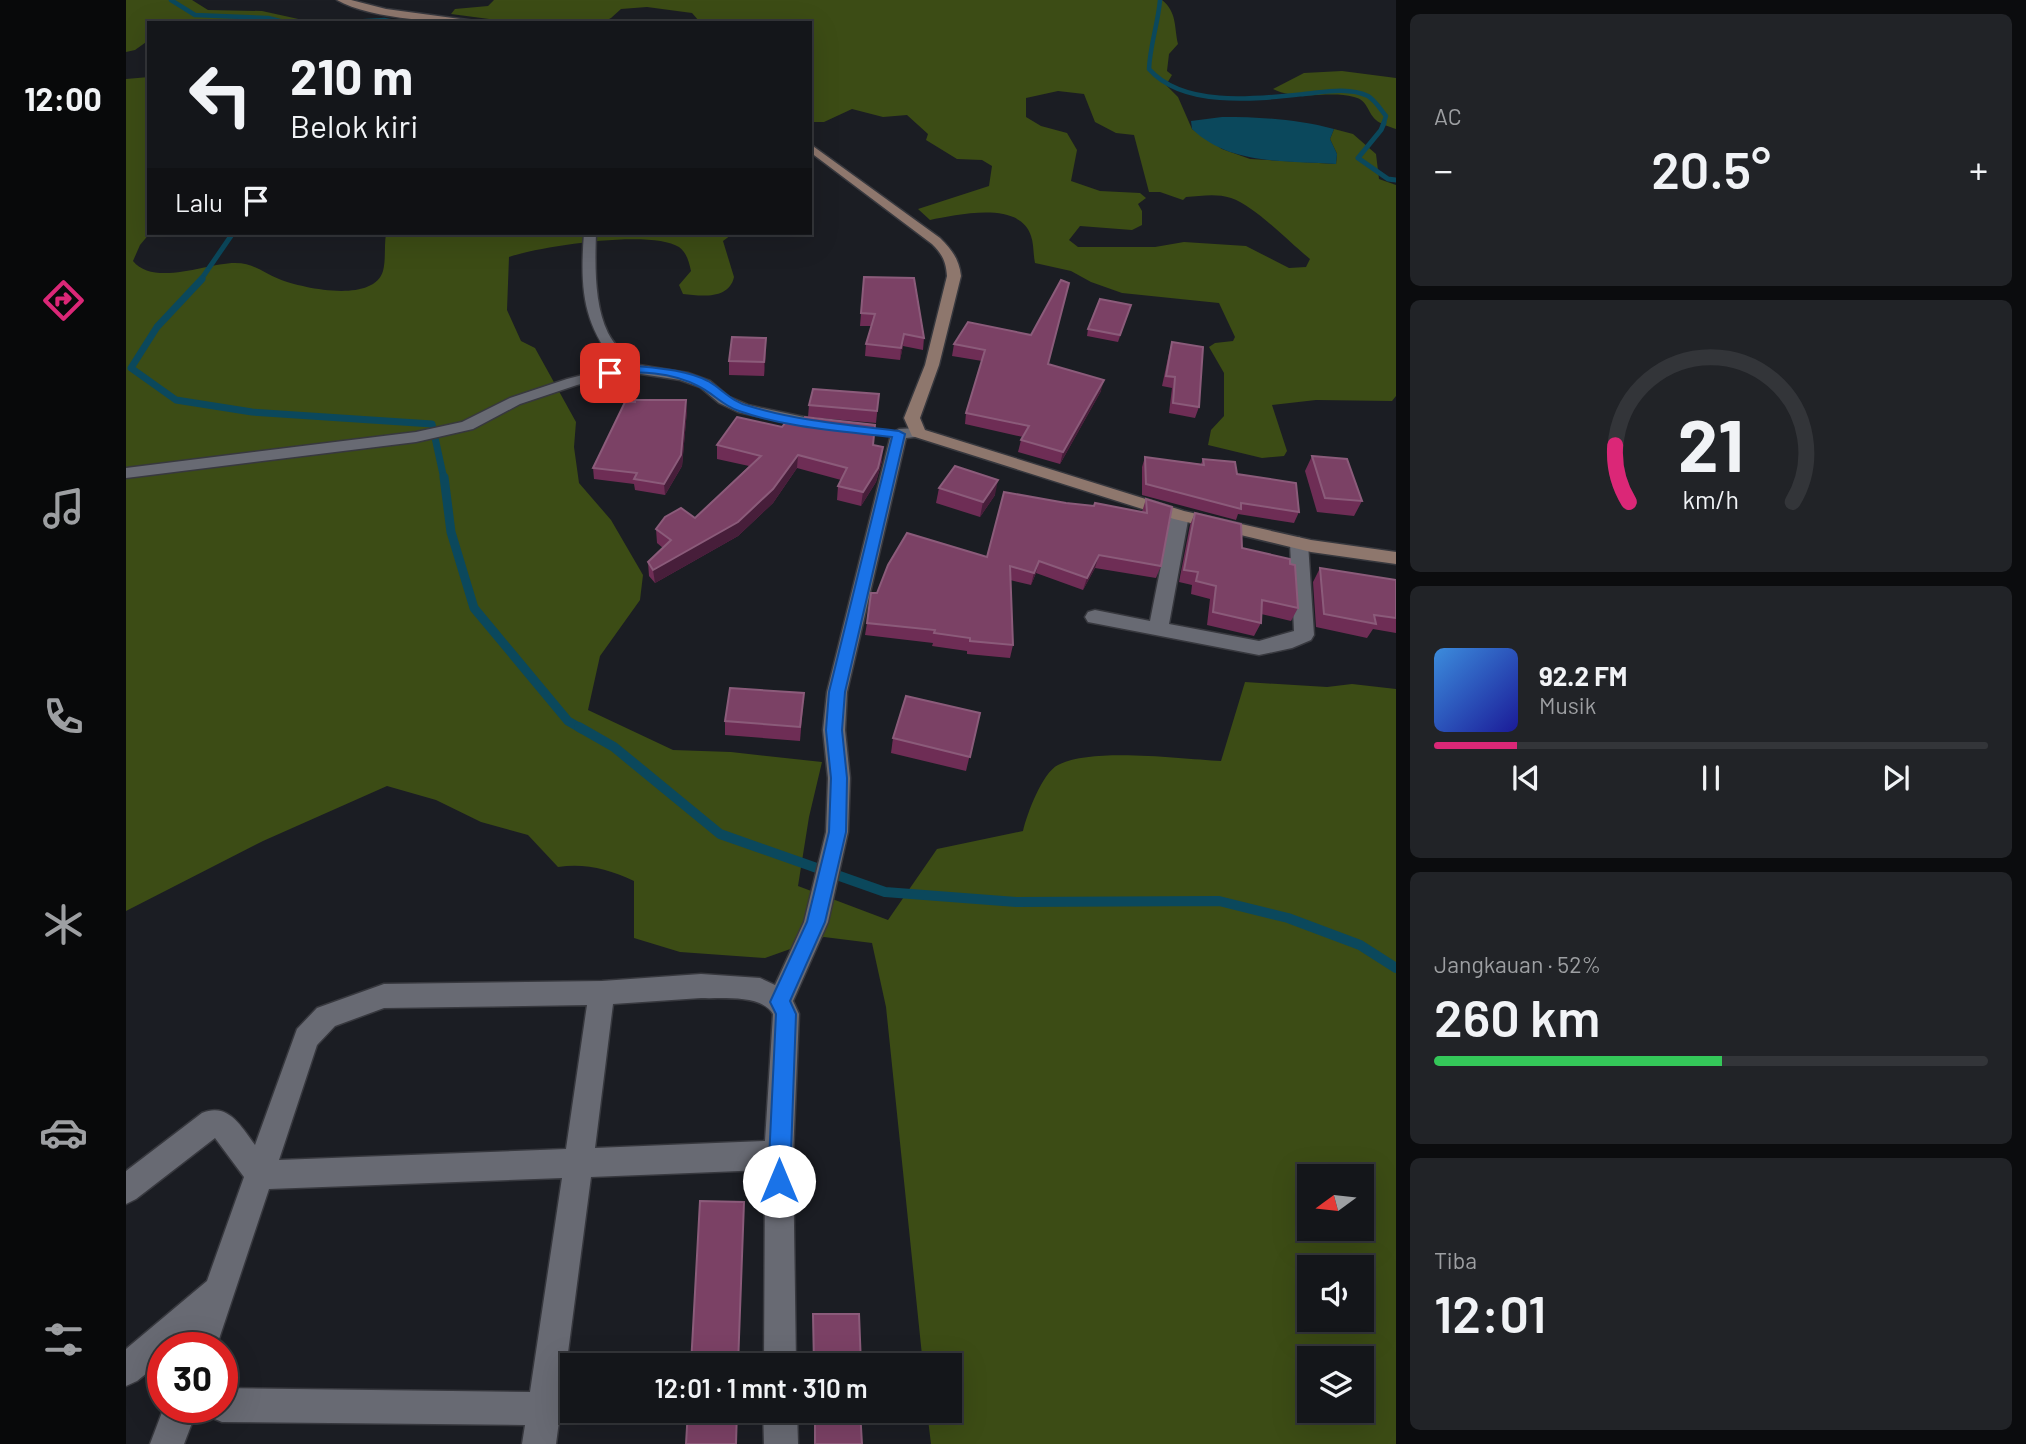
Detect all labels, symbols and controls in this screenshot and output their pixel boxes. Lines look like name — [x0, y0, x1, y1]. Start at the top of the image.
text: 210 m — [290, 46, 413, 105]
icon: left — [175, 49, 266, 140]
text: 12:00 — [24, 79, 102, 117]
text: AC — [1434, 102, 1462, 130]
text: Belok kiri — [290, 106, 418, 144]
text: 20.5° — [1651, 137, 1771, 199]
text: − — [1434, 146, 1453, 192]
text: + — [1969, 146, 1988, 192]
icon: arrive — [237, 182, 275, 220]
text: Lalu — [175, 186, 223, 217]
icon: directions — [39, 276, 88, 325]
pin — [580, 343, 640, 403]
icon: arrive — [591, 354, 629, 392]
text: 21 — [1678, 399, 1744, 487]
icon: music — [39, 484, 88, 533]
text: km/h — [1683, 484, 1739, 514]
text: 92.2 FM — [1539, 660, 1627, 691]
text: Musik — [1539, 691, 1596, 719]
icon: phone — [39, 692, 88, 741]
icon: previous — [1507, 759, 1545, 797]
icon: pause — [1692, 759, 1730, 797]
icon: next — [1877, 759, 1915, 797]
icon: climate — [39, 900, 88, 949]
text: Jangkauan · 52% — [1434, 950, 1601, 978]
text: 260 km — [1434, 985, 1600, 1047]
icon: car — [39, 1108, 88, 1157]
position arrow — [742, 1144, 816, 1218]
north arrow — [1297, 1164, 1374, 1241]
map controls — [1297, 1164, 1374, 1423]
text: Tiba — [1434, 1246, 1477, 1274]
button: sound — [1297, 1255, 1374, 1332]
text: 12:01 — [1434, 1281, 1546, 1343]
icon: filters — [39, 1315, 88, 1364]
speed limit sign: 30 — [147, 1332, 238, 1423]
button: layers — [1297, 1346, 1374, 1423]
text: 12:01 · 1 mnt · 310 m — [655, 1372, 868, 1403]

